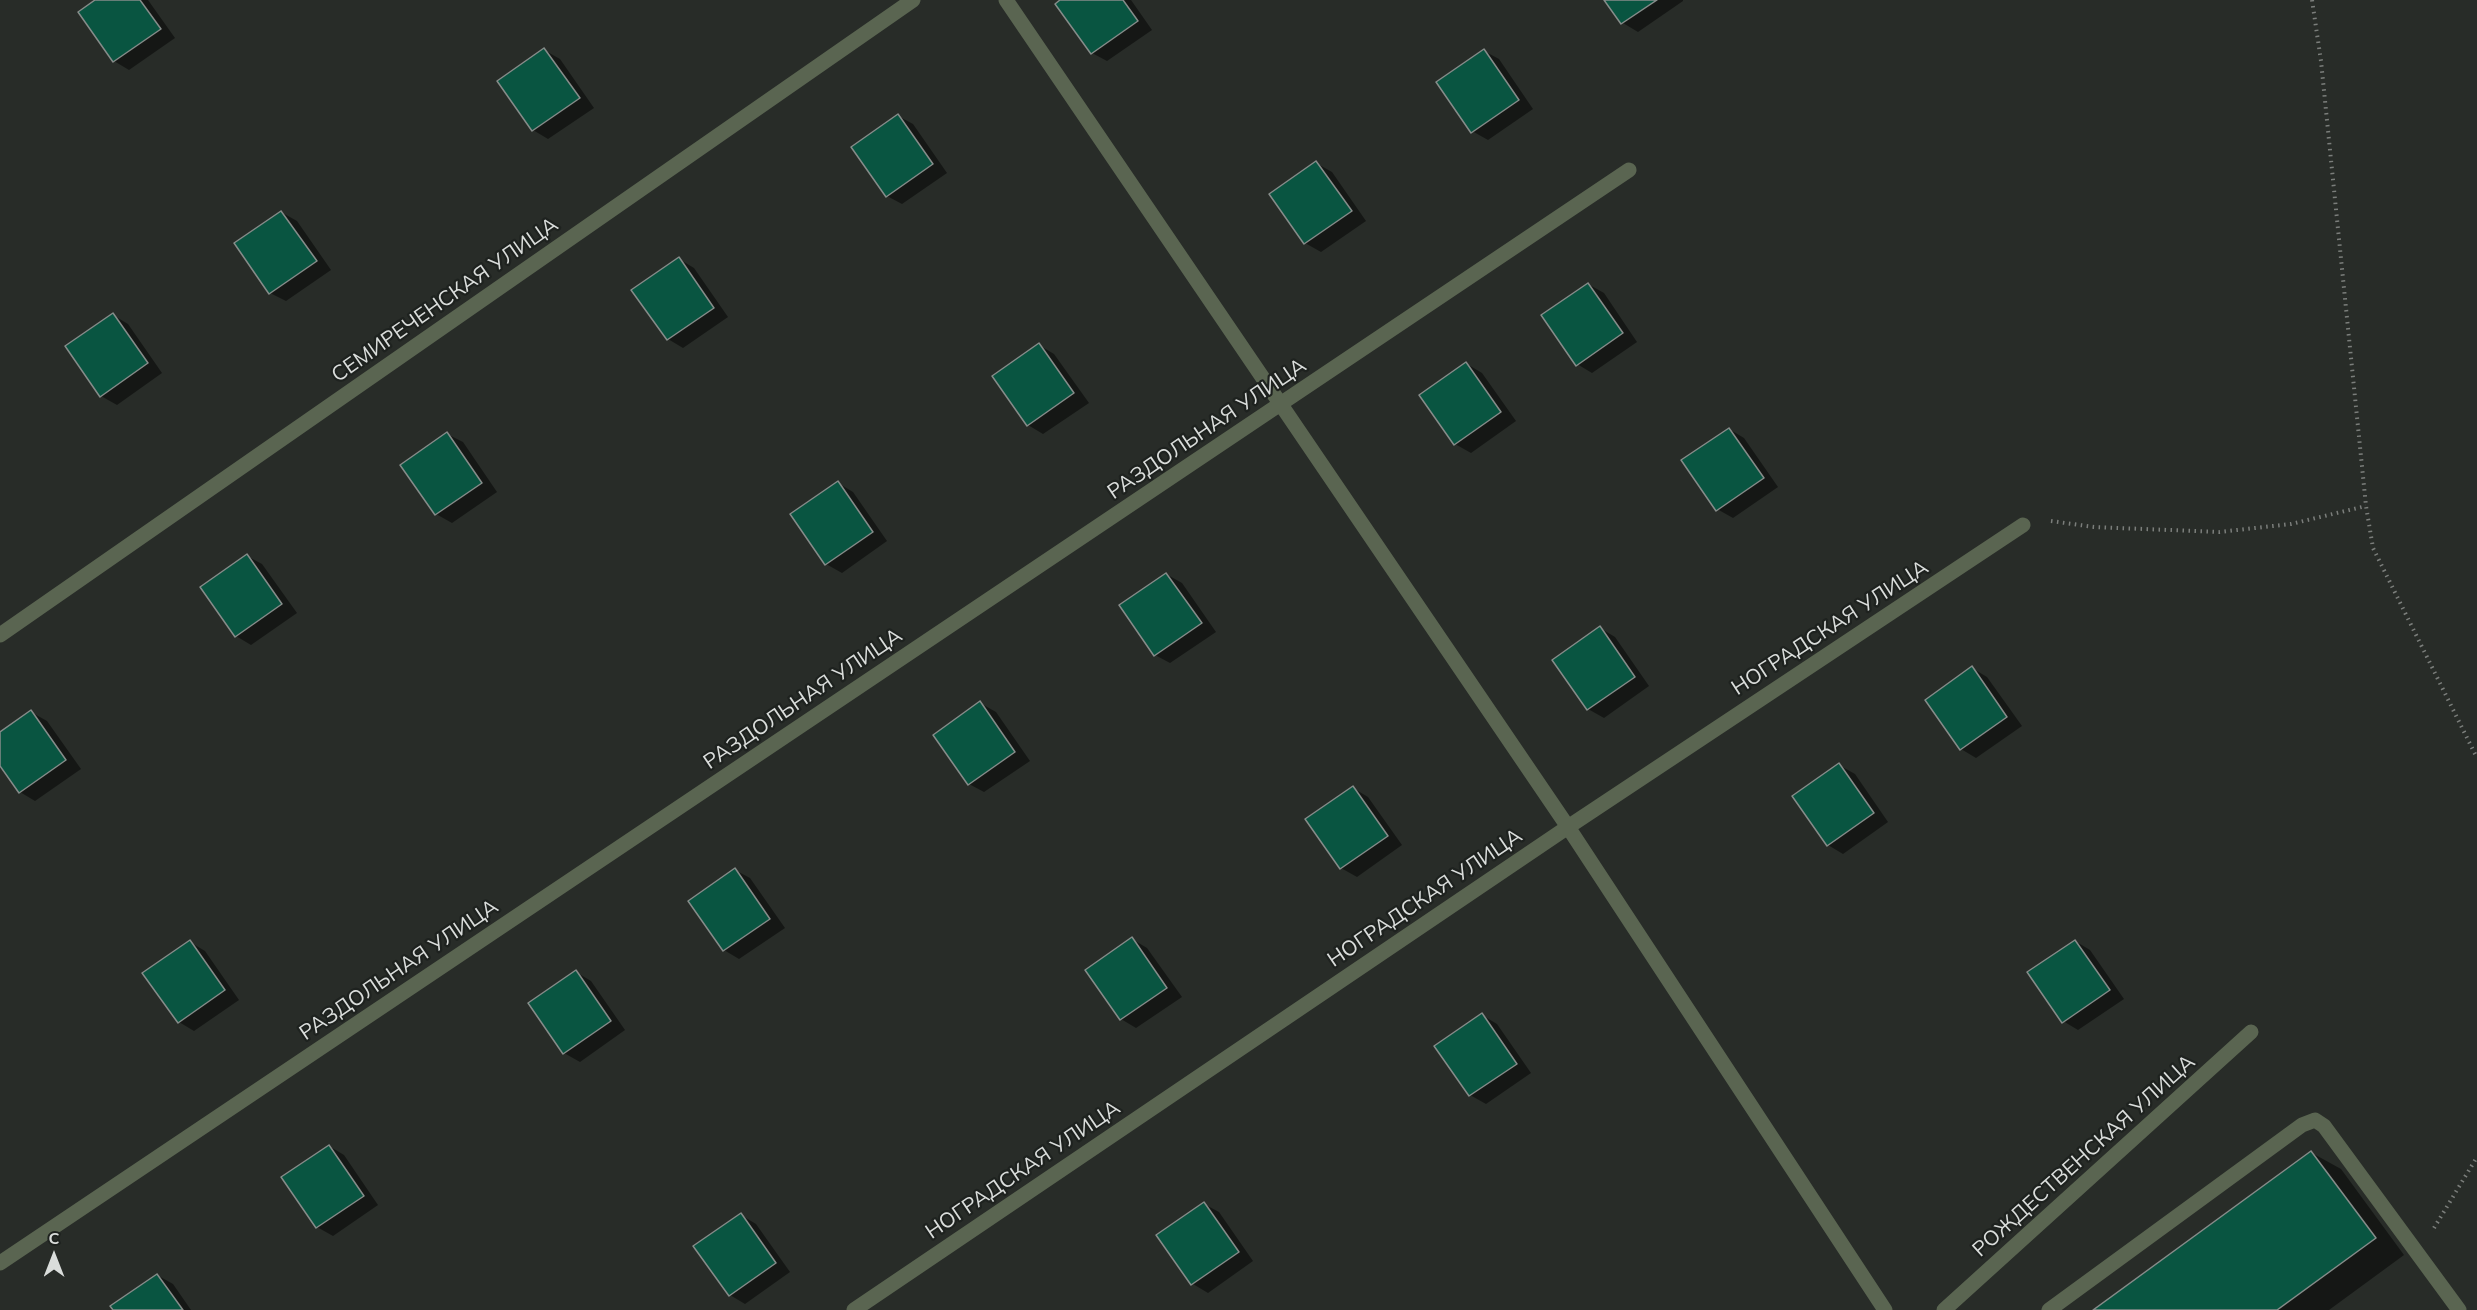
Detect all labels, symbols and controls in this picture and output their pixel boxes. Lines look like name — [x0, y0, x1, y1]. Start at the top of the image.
street label: СЕМИРЕЧЕНСКАЯ УЛИЦА — [327, 212, 563, 388]
street label: РАЗДОЛЬНАЯ УЛИЦА — [1103, 353, 1311, 505]
street label: НОГРАДСКАЯ УЛИЦА — [1727, 555, 1933, 701]
street label: РАЗДОЛЬНАЯ УЛИЦА — [699, 623, 907, 775]
street label: НОГРАДСКАЯ УЛИЦА — [1323, 823, 1527, 973]
street label: РАЗДОЛЬНАЯ УЛИЦА — [295, 894, 503, 1046]
street label: РОЖДЕСТВЕНСКАЯ УЛИЦА — [1968, 1049, 2200, 1263]
street label: НОГРАДСКАЯ УЛИЦА — [921, 1095, 1125, 1245]
north arrow — [24, 1226, 84, 1286]
text: С — [49, 1228, 59, 1248]

